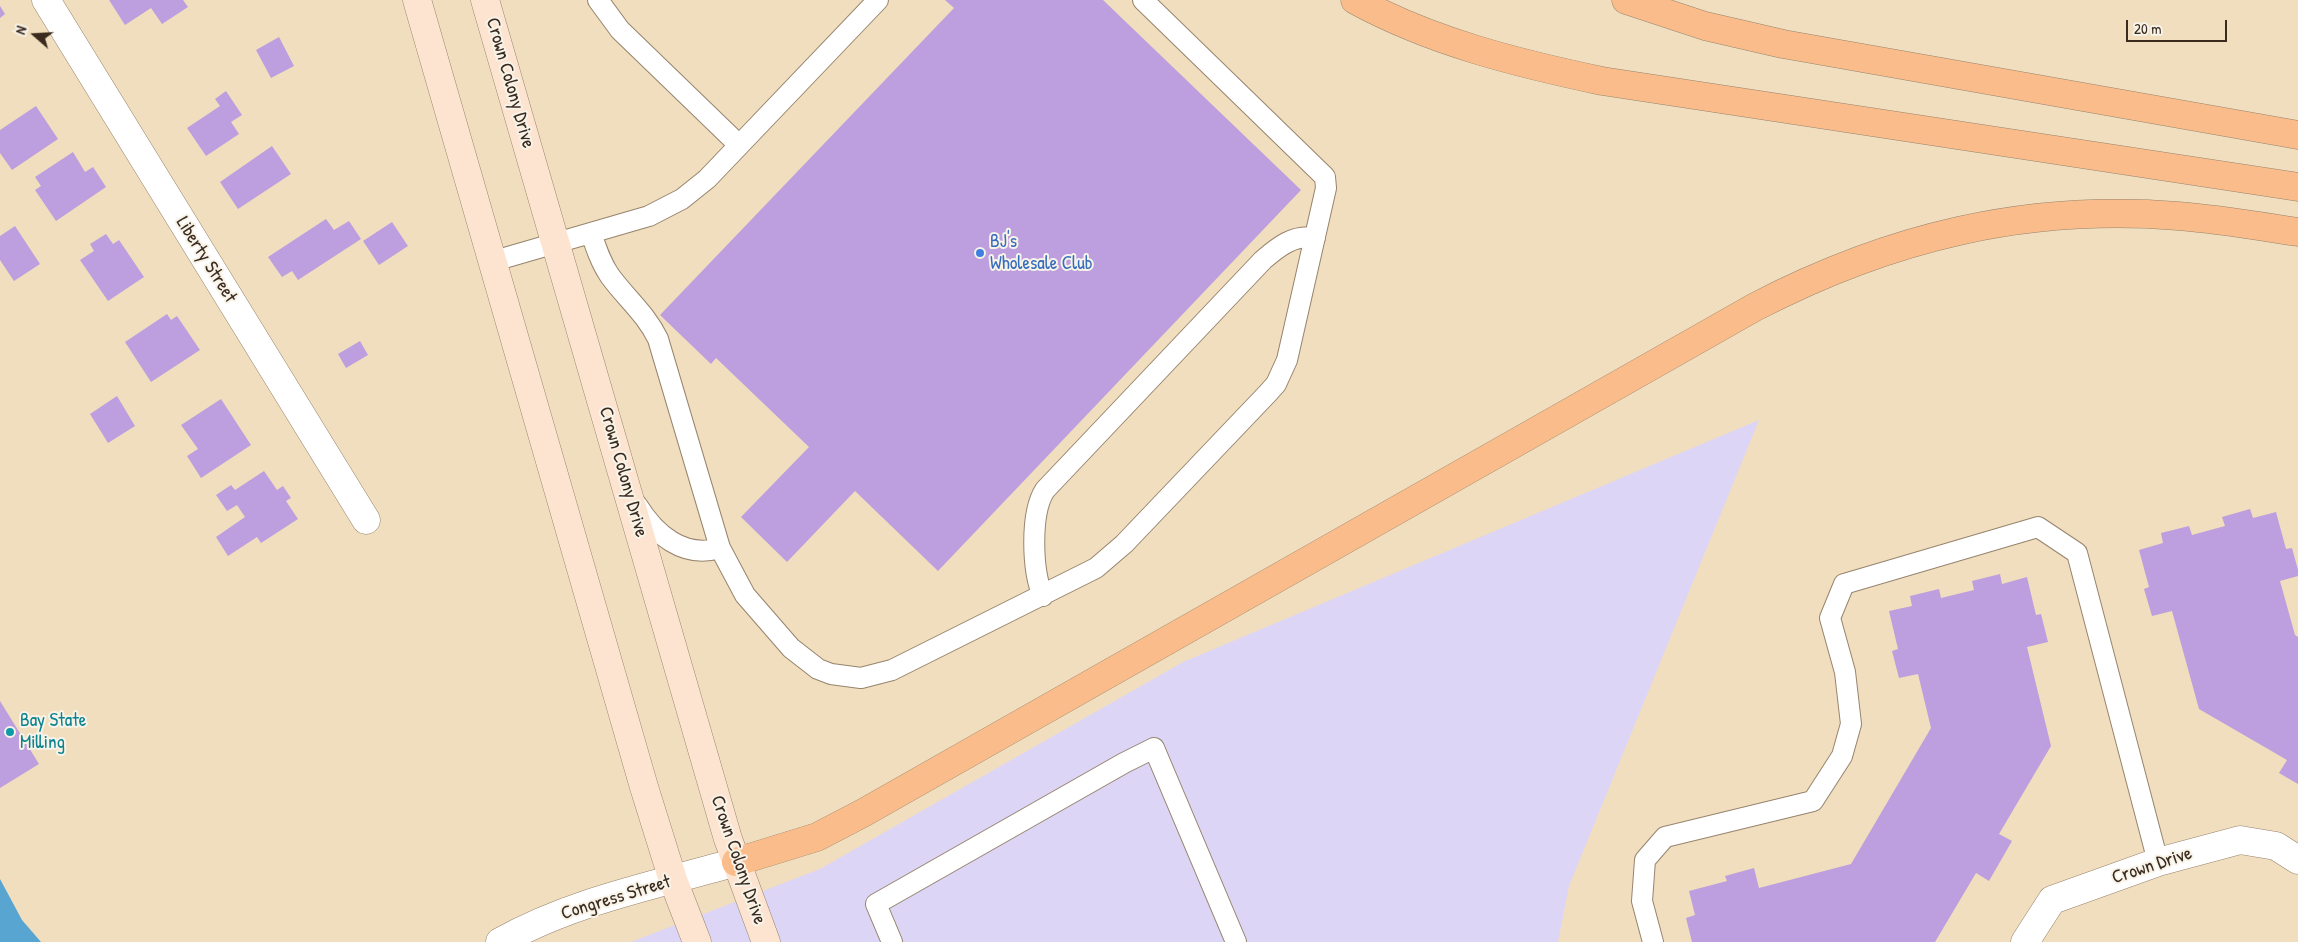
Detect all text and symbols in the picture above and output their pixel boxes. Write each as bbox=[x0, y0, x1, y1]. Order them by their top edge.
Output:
north arrow bbox=[10, 10, 60, 60]
scale bar bbox=[2128, 10, 2229, 42]
street label: Crown Colony Drive bbox=[480, 15, 540, 151]
text: 20 m bbox=[2134, 18, 2161, 39]
text: N bbox=[10, 23, 31, 37]
street label: Liberty Street bbox=[171, 213, 241, 307]
place label: BJ's Wholesale Club bbox=[990, 231, 1093, 275]
marker: BJ's Wholesale Club bbox=[974, 247, 986, 259]
street label: Crown Colony Drive bbox=[593, 404, 653, 540]
place label: Bay State Milling bbox=[20, 710, 86, 754]
marker: Bay State Milling bbox=[4, 726, 16, 738]
street label: Crown Colony Drive bbox=[705, 793, 771, 927]
street label: Crown Drive bbox=[2109, 842, 2195, 890]
street label: Congress Street bbox=[559, 871, 673, 925]

